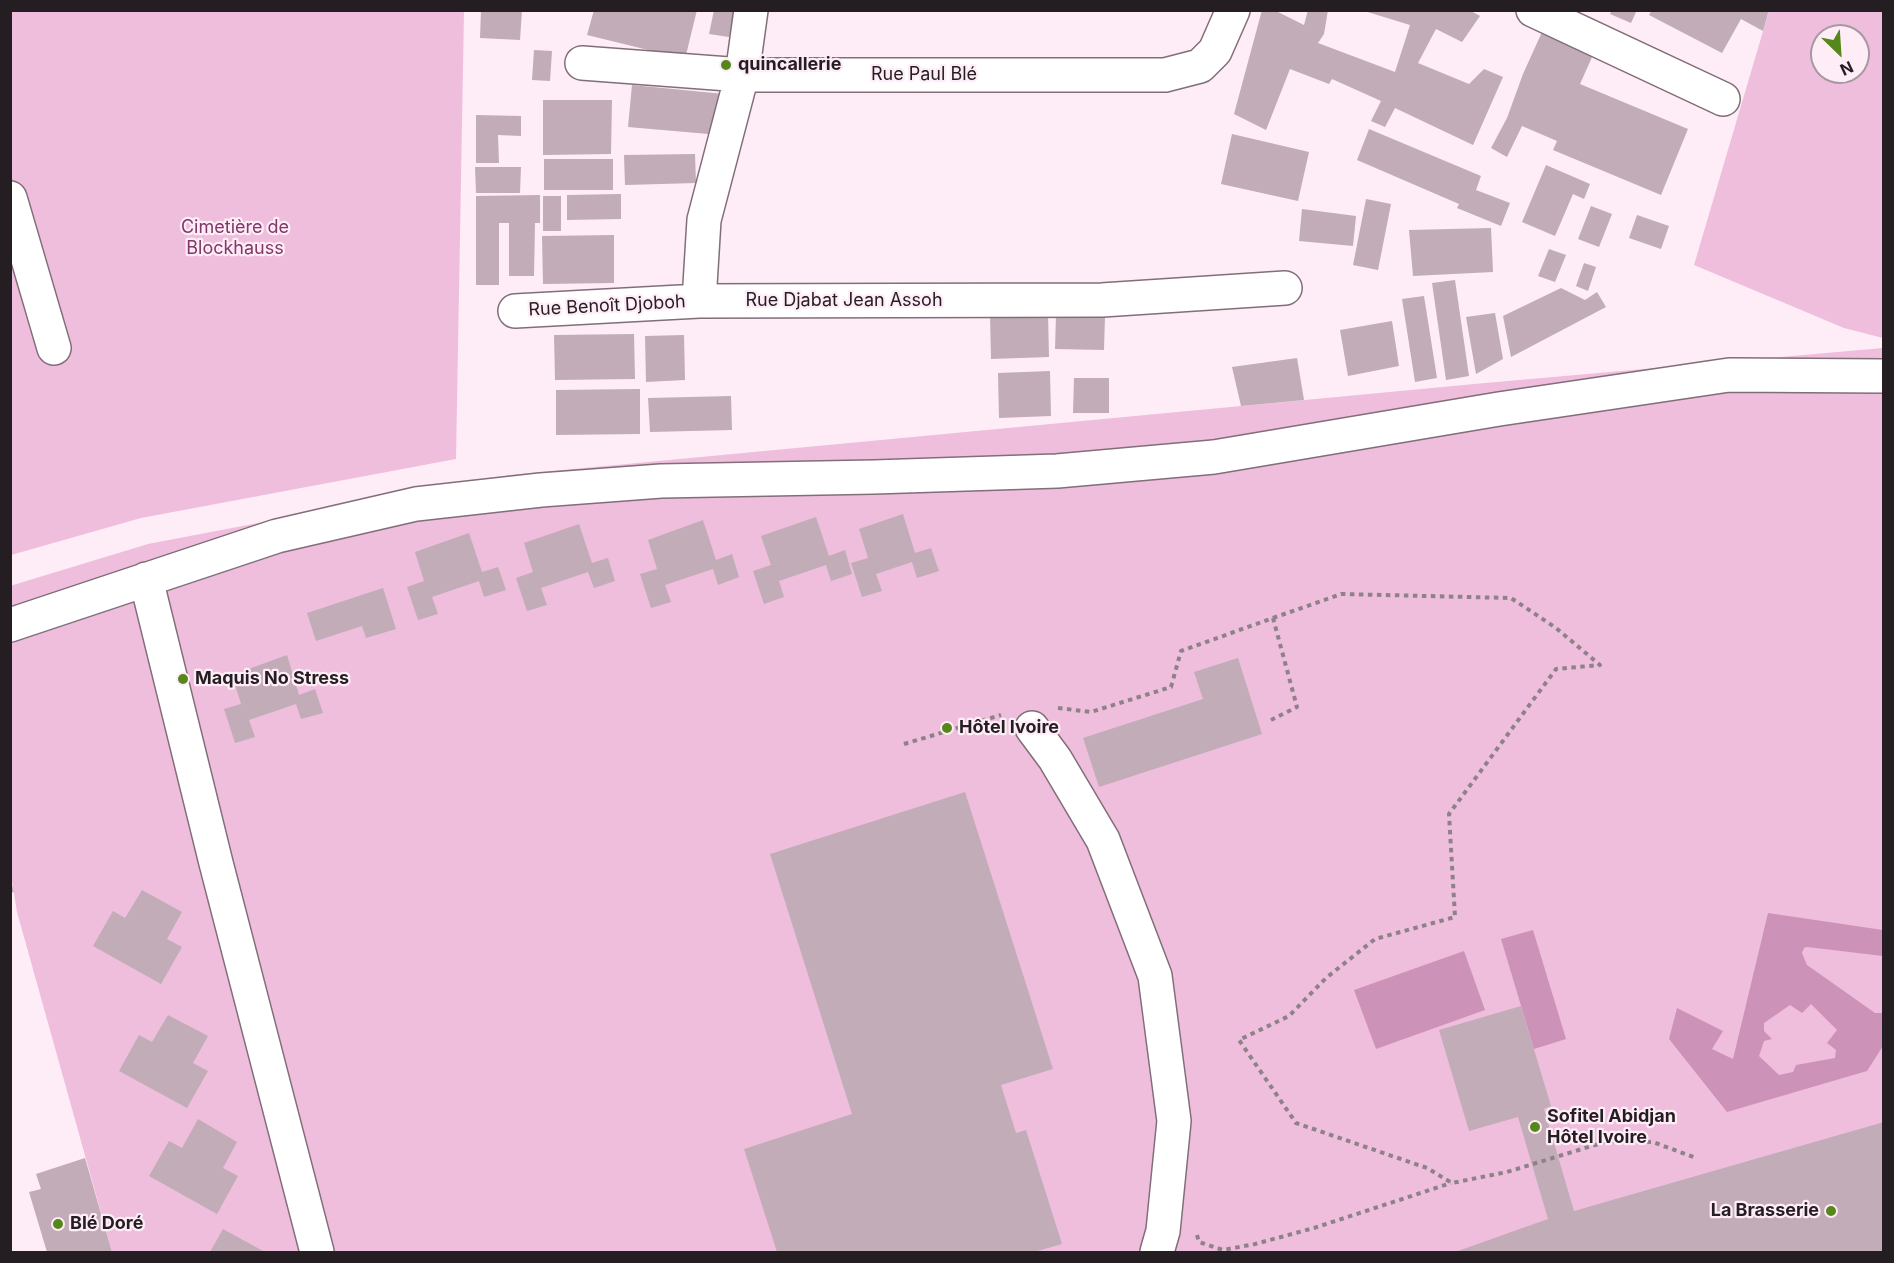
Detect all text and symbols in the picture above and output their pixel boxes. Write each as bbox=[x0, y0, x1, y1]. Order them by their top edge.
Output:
north arrow bbox=[1810, 24, 1870, 84]
place label: quincallerie bbox=[738, 54, 841, 76]
text: N bbox=[1837, 57, 1857, 80]
marker: quincallerie bbox=[719, 58, 733, 72]
street label: Rue Paul Blé bbox=[871, 64, 977, 86]
park label: Cimetière de Blockhauss bbox=[181, 217, 289, 260]
street label: Rue Djabat Jean Assoh bbox=[745, 290, 943, 312]
street label: Rue Benoît Djoboh bbox=[528, 291, 686, 321]
place label: Maquis No Stress bbox=[195, 668, 349, 690]
marker: Maquis No Stress bbox=[176, 672, 190, 686]
place label: Hôtel Ivoire bbox=[959, 717, 1059, 739]
marker: Hôtel Ivoire bbox=[940, 721, 954, 735]
place label: Sofitel Abidjan Hôtel Ivoire bbox=[1547, 1106, 1676, 1148]
marker: Sofitel Abidjan Hôtel Ivoire bbox=[1528, 1120, 1542, 1134]
place label: La Brasserie bbox=[1711, 1200, 1819, 1222]
marker: La Brasserie bbox=[1824, 1204, 1838, 1218]
place label: Blé Doré bbox=[70, 1213, 143, 1235]
marker: Blé Doré bbox=[51, 1217, 65, 1231]

